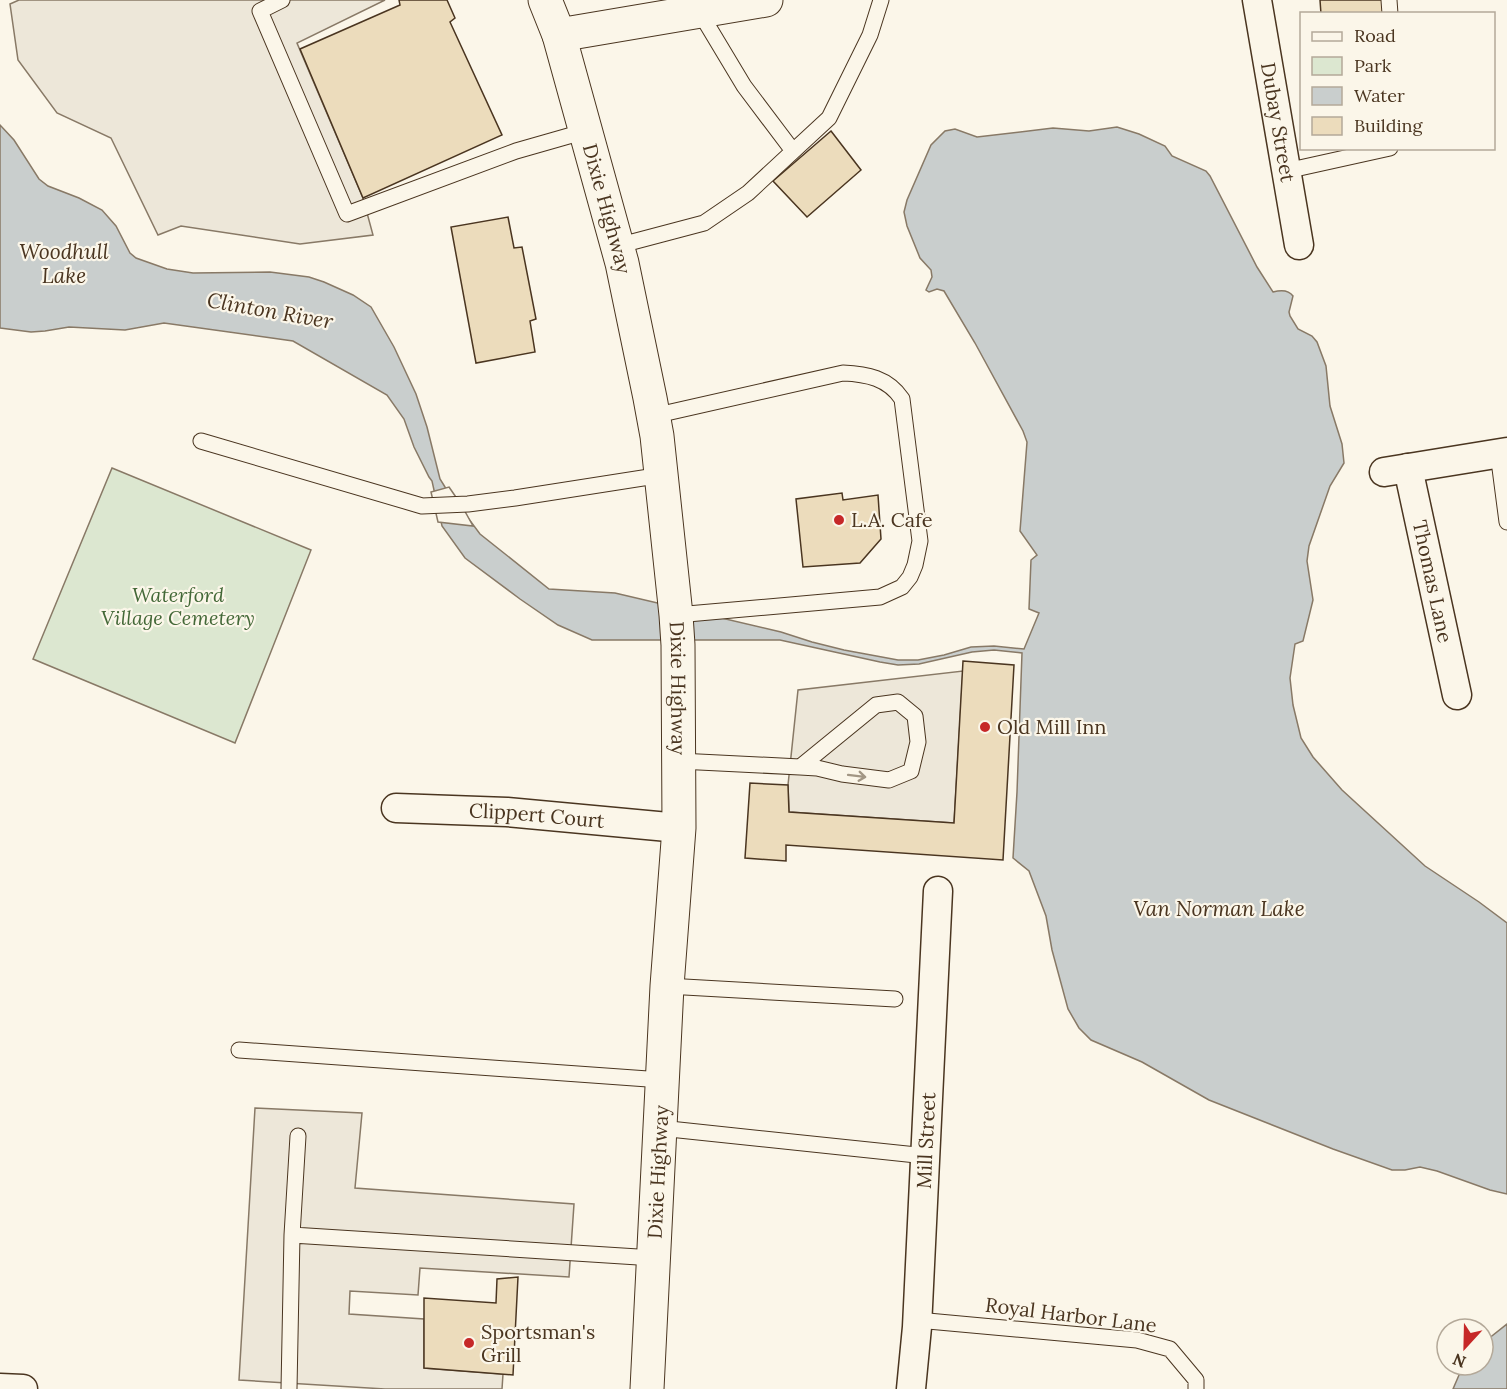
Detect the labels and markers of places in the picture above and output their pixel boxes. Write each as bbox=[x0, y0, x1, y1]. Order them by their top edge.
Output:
place label: L.A. Cafe bbox=[851, 507, 933, 532]
marker: L.A. Cafe bbox=[832, 513, 846, 527]
place label: Old Mill Inn bbox=[997, 714, 1106, 739]
marker: Old Mill Inn bbox=[978, 720, 992, 734]
place label: Sportsman's Grill bbox=[481, 1319, 595, 1367]
marker: Sportsman's Grill bbox=[462, 1336, 476, 1350]

